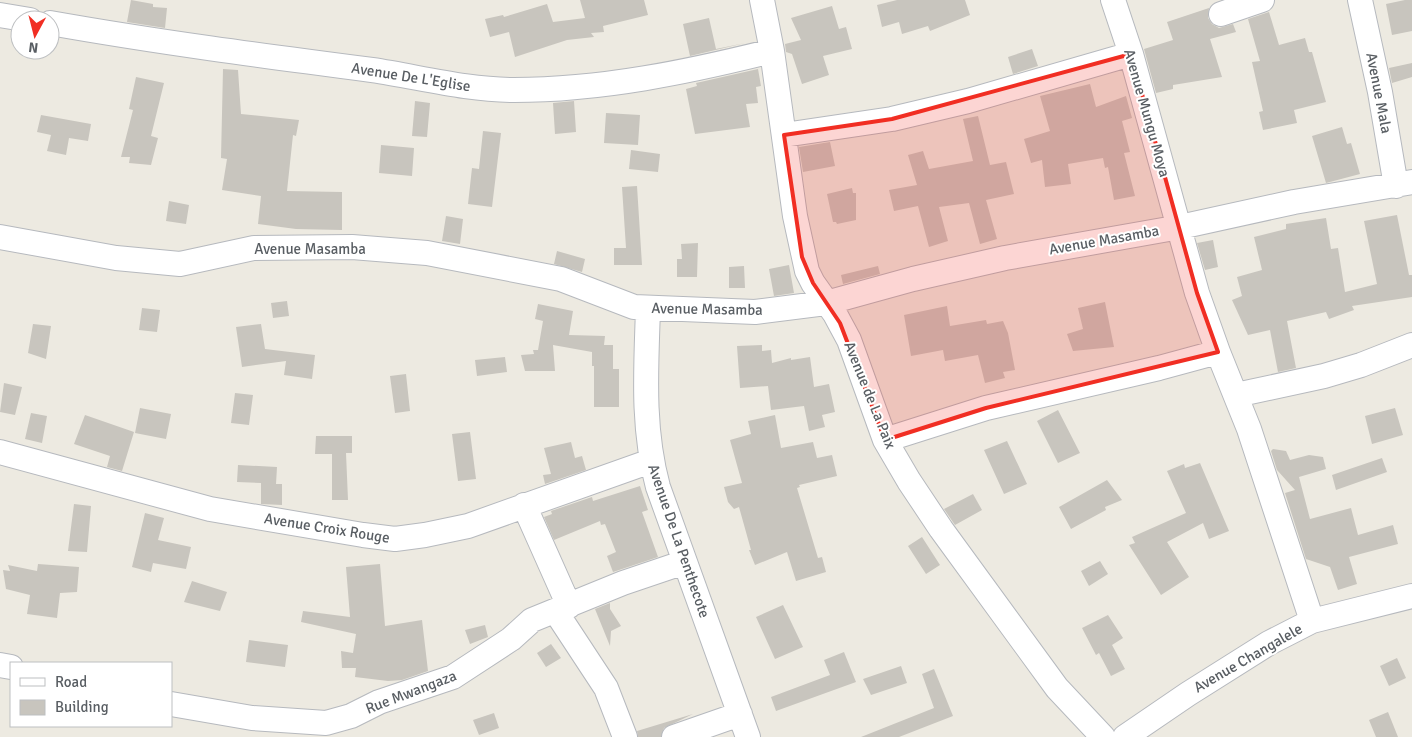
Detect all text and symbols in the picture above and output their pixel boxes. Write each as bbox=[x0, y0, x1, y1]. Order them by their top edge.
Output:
north arrow bbox=[10, 10, 60, 60]
text: N bbox=[28, 38, 39, 56]
street label: Avenue Mungu Moya bbox=[1120, 47, 1174, 179]
street label: Avenue Mala bbox=[1362, 51, 1396, 135]
street label: Avenue De L'Eglise bbox=[350, 59, 472, 95]
street label: Avenue Masamba bbox=[1047, 221, 1161, 259]
street label: Avenue Masamba bbox=[254, 240, 366, 258]
street label: Avenue Masamba bbox=[651, 299, 763, 319]
street label: Avenue de La Paix bbox=[840, 339, 900, 451]
street label: Avenue De La Penthecote bbox=[644, 462, 714, 620]
street label: Avenue Croix Rouge bbox=[263, 509, 391, 547]
street label: Avenue Changalele bbox=[1191, 620, 1305, 696]
legend bbox=[10, 662, 172, 727]
street label: Rue Mwangaza bbox=[363, 666, 459, 718]
text: Road bbox=[55, 673, 87, 691]
text: Building bbox=[55, 698, 109, 716]

